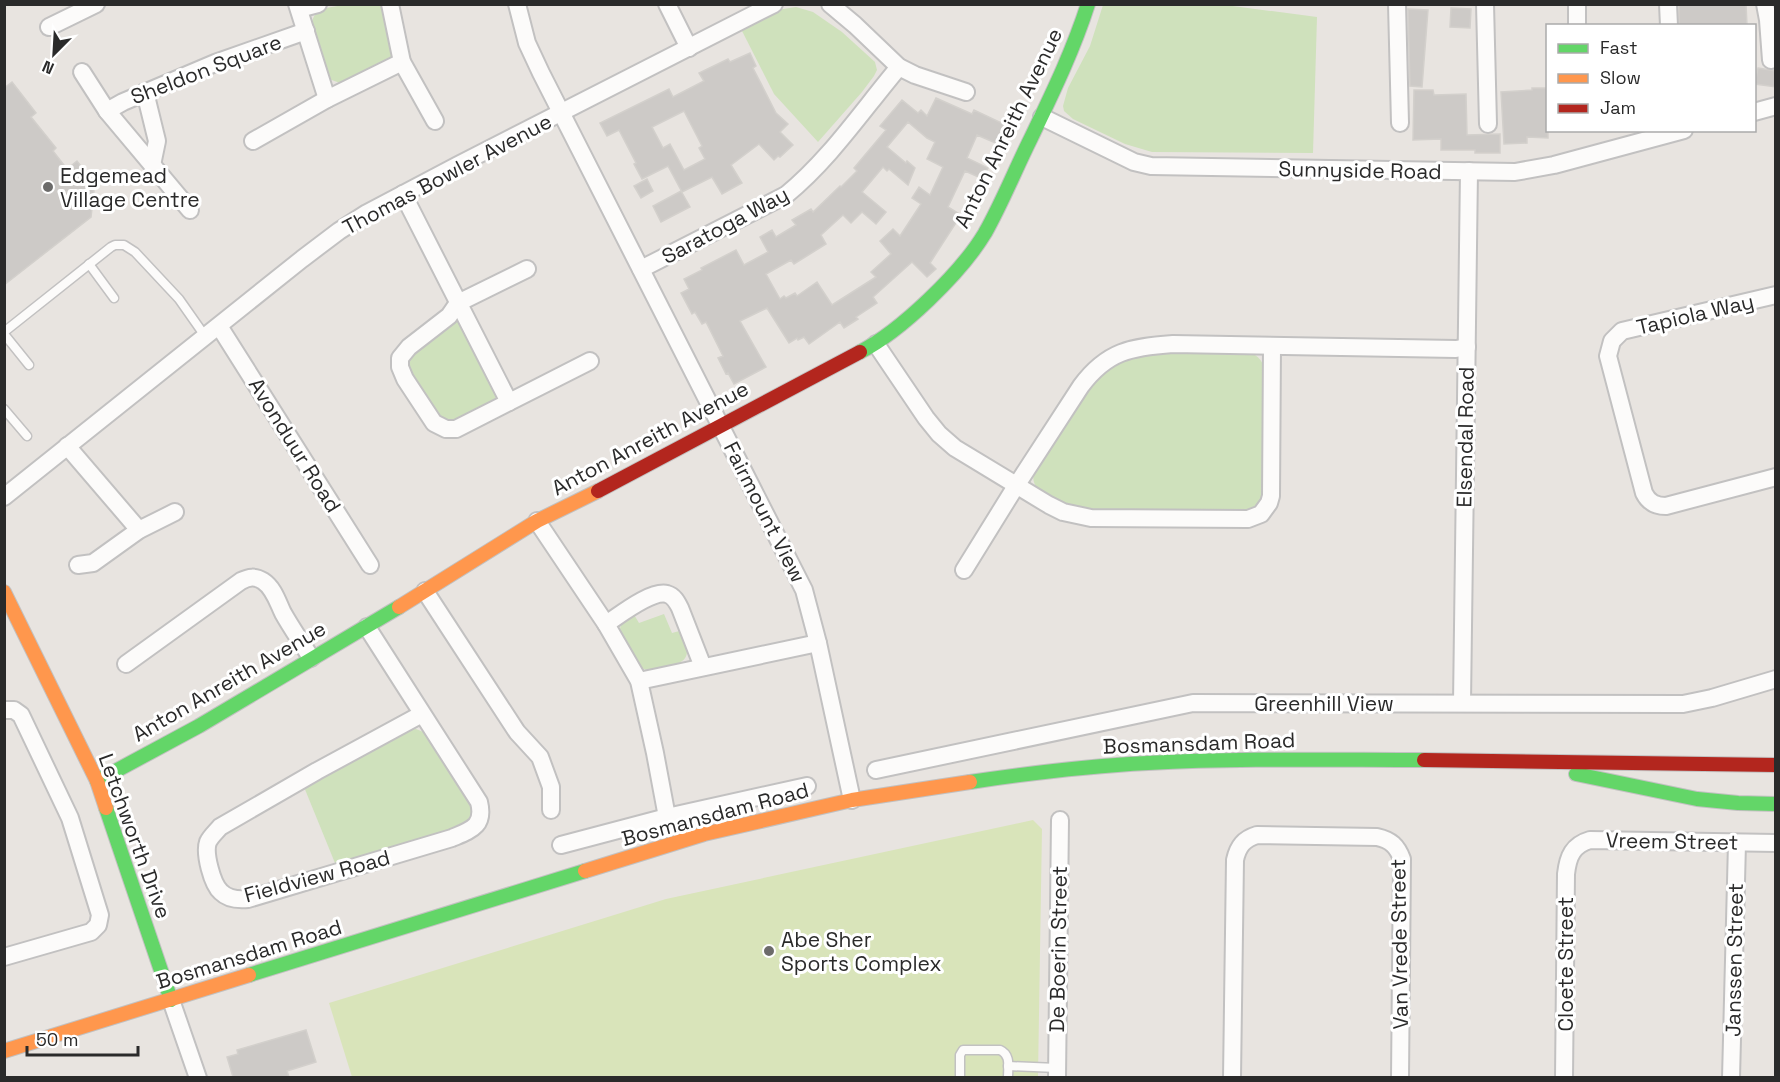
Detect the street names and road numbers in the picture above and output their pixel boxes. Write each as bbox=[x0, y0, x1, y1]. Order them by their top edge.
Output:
street label: Anton Anreith Avenue bbox=[948, 24, 1068, 232]
street label: Sheldon Square bbox=[127, 28, 285, 110]
street label: Thomas Bowler Avenue bbox=[338, 107, 556, 241]
street label: Sunnyside Road bbox=[1278, 155, 1442, 185]
street label: Saratoga Way bbox=[657, 180, 793, 270]
street label: Tapiola Way bbox=[1634, 287, 1756, 341]
street label: Elsendal Road bbox=[1450, 366, 1480, 508]
street label: Avonduur Road bbox=[243, 373, 347, 517]
street label: Anton Anreith Avenue bbox=[547, 375, 753, 501]
street label: Fairmount View bbox=[718, 437, 812, 587]
street label: Anton Anreith Avenue bbox=[127, 615, 331, 747]
street label: Greenhill View bbox=[1254, 690, 1394, 717]
street label: Bosmansdam Road bbox=[1102, 726, 1296, 760]
street label: Letchworth Drive bbox=[93, 750, 177, 922]
street label: Bosmansdam Road bbox=[618, 776, 812, 852]
street label: Vreem Street bbox=[1605, 826, 1739, 856]
street label: Fieldview Road bbox=[241, 844, 393, 908]
street label: Van Vrede Street bbox=[1384, 858, 1414, 1030]
street label: De Boerin Street bbox=[1043, 866, 1073, 1032]
street label: Janssen Street bbox=[1719, 883, 1749, 1037]
street label: Cloete Street bbox=[1552, 897, 1579, 1031]
street label: Bosmansdam Road bbox=[153, 913, 345, 995]

